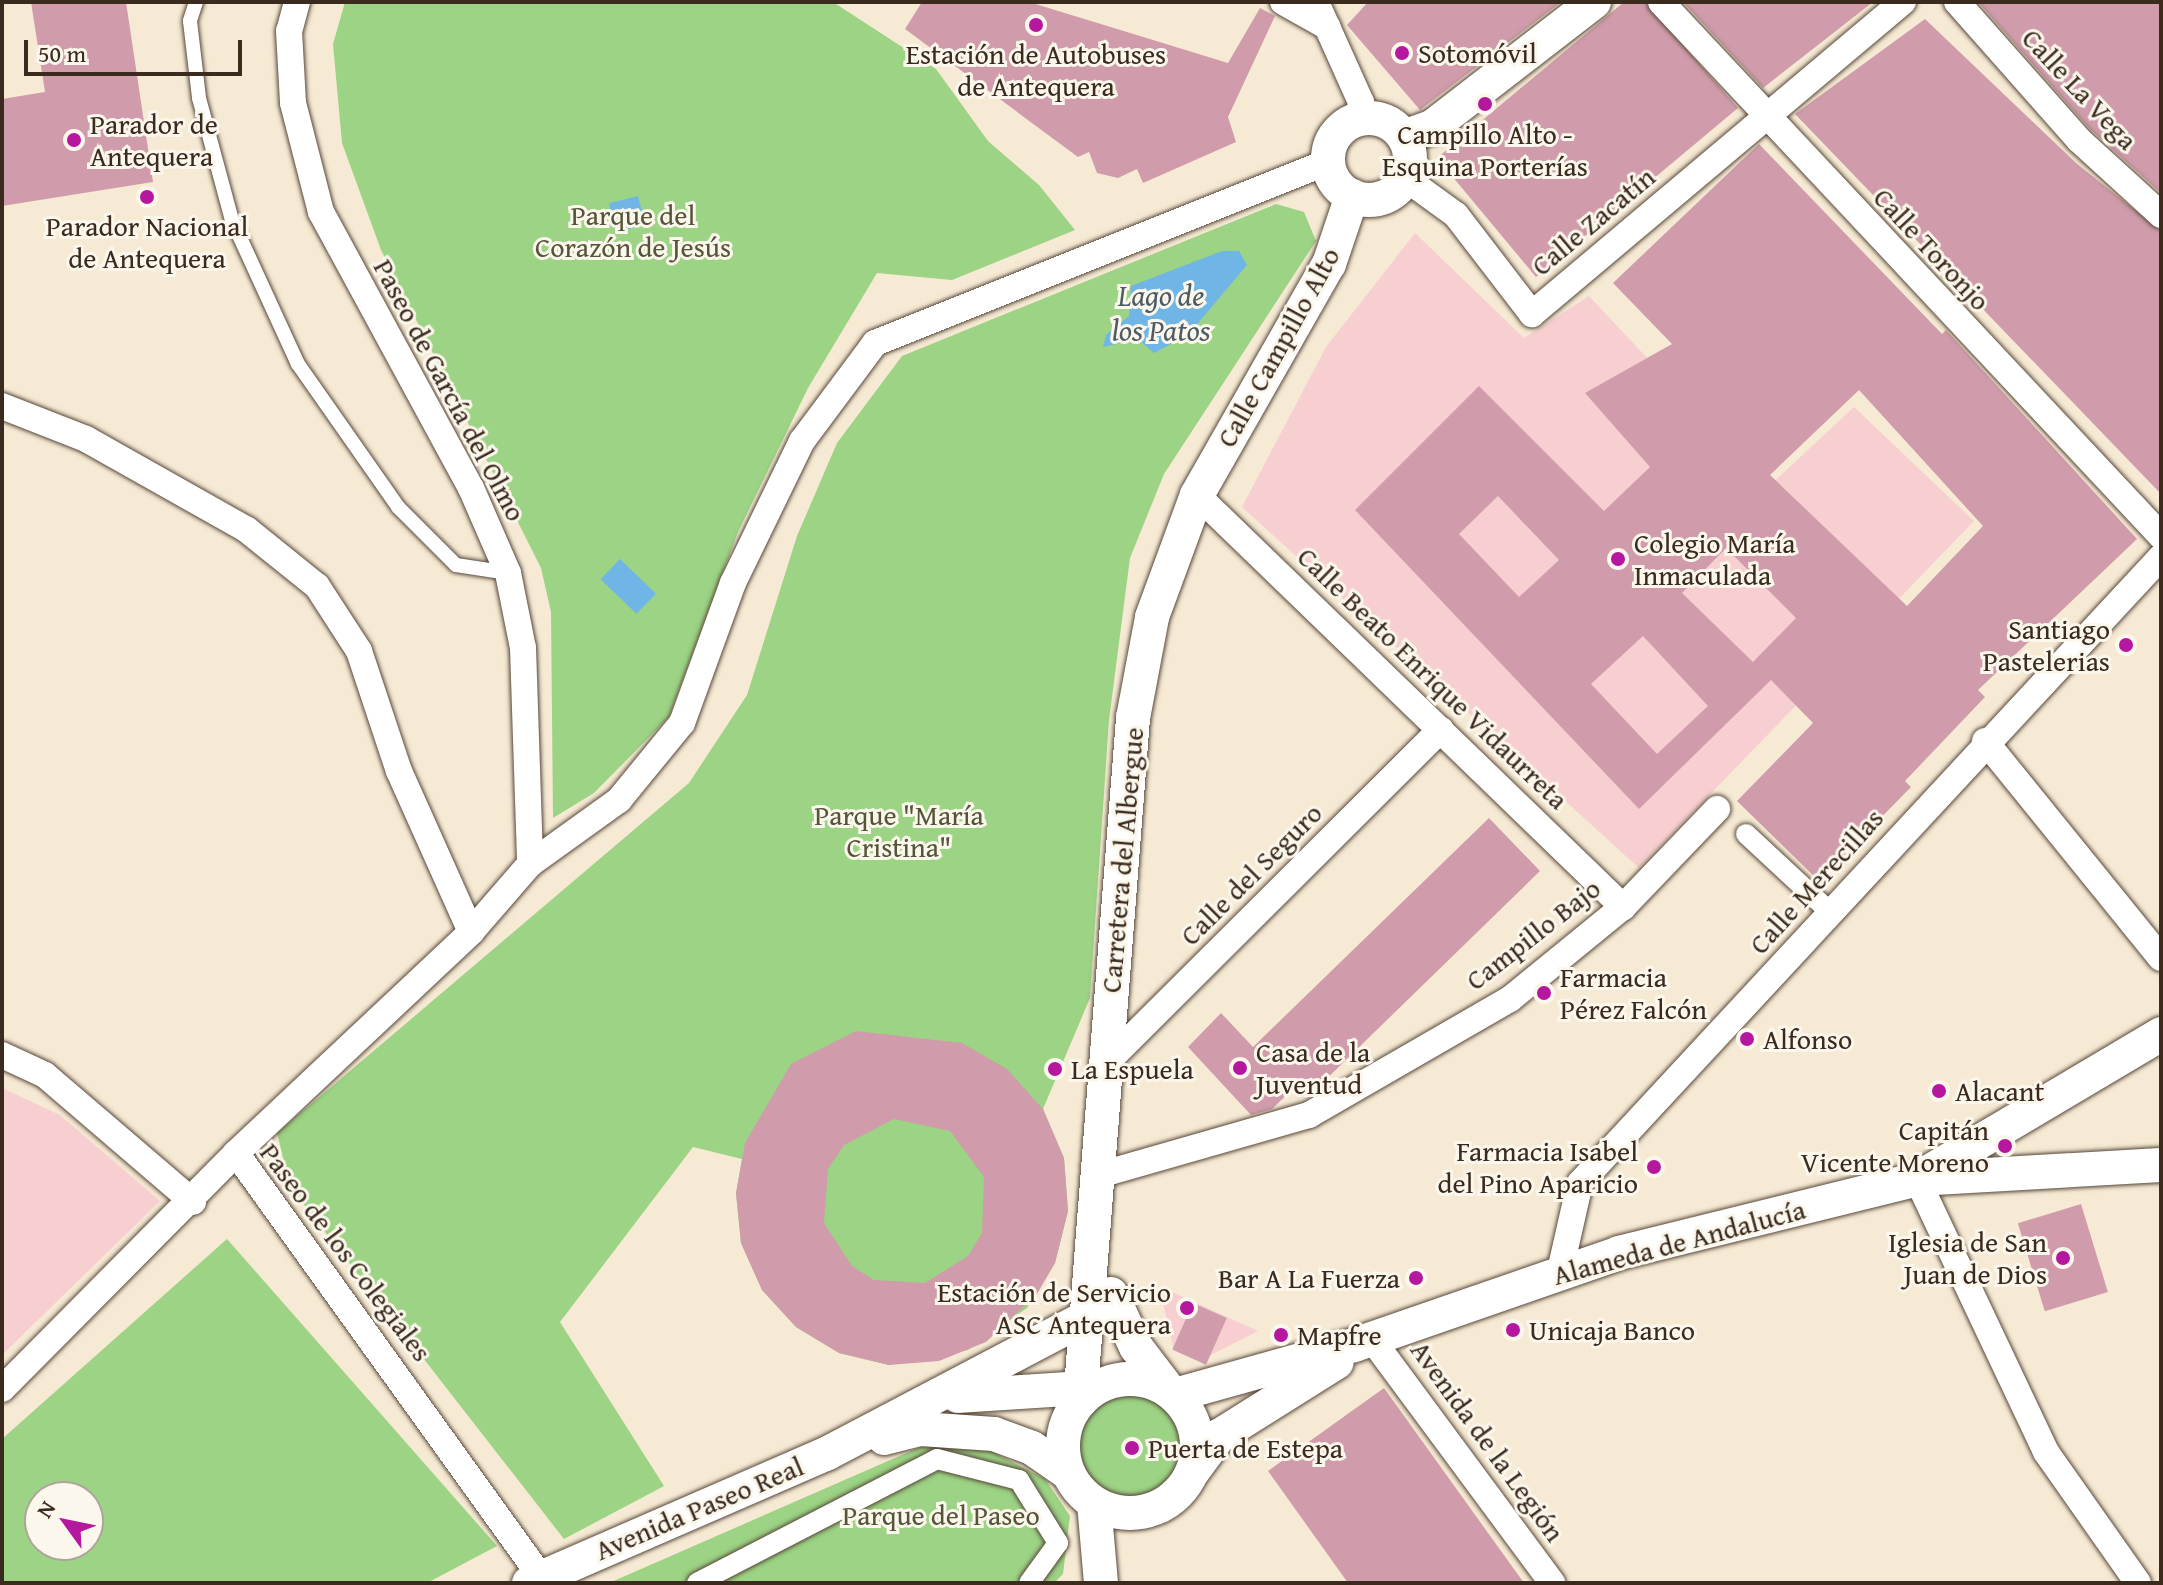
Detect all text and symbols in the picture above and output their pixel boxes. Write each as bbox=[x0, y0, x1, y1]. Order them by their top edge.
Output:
marker: Estación de Autobuses de Antequera bbox=[1027, 16, 1045, 34]
street label: Calle La Vega bbox=[2015, 21, 2145, 157]
scale bar bbox=[28, 24, 246, 74]
text: 50 m bbox=[38, 36, 86, 71]
place label: Sotomóvil bbox=[1418, 36, 1537, 70]
place label: Estación de Autobuses de Antequera bbox=[906, 37, 1166, 103]
marker: Sotomóvil bbox=[1393, 44, 1411, 62]
marker: Campillo Alto - Esquina Porterías bbox=[1476, 95, 1494, 113]
place label: Parador de Antequera bbox=[90, 107, 218, 173]
place label: Campillo Alto - Esquina Porterías bbox=[1382, 117, 1588, 183]
marker: Parador de Antequera bbox=[65, 131, 83, 149]
street label: Calle Zacatín bbox=[1524, 160, 1662, 282]
street label: Calle Toronjo bbox=[1867, 181, 1997, 317]
marker: Parador Nacional de Antequera bbox=[138, 188, 156, 206]
park label: Parque del Corazón de Jesús bbox=[535, 198, 731, 264]
place label: Parador Nacional de Antequera bbox=[46, 209, 248, 275]
street label: Calle Campillo Alto bbox=[1209, 241, 1347, 453]
street label: Paseo de García del Olmo bbox=[367, 253, 533, 527]
water label: Lago de los Patos bbox=[1112, 277, 1210, 348]
place label: Colegio María Inmaculada bbox=[1634, 526, 1796, 592]
street label: Calle Beato Enrique Vidaurreta bbox=[1291, 540, 1575, 816]
marker: Colegio María Inmaculada bbox=[1609, 550, 1627, 568]
place label: Santiago Pastelerias bbox=[1983, 612, 2110, 678]
marker: Santiago Pastelerias bbox=[2117, 636, 2135, 654]
street label: Carretera del Albergue bbox=[1094, 726, 1150, 994]
street label: Calle del Seguro bbox=[1173, 796, 1329, 952]
park label: Parque "María Cristina" bbox=[814, 798, 984, 864]
street label: Calle Merecillas bbox=[1742, 801, 1890, 961]
street label: Campillo Bajo bbox=[1459, 871, 1607, 997]
place label: Farmacia Pérez Falcón bbox=[1560, 960, 1707, 1026]
marker: Farmacia Pérez Falcón bbox=[1535, 984, 1553, 1002]
place label: Alfonso bbox=[1763, 1022, 1852, 1056]
marker: Alfonso bbox=[1738, 1030, 1756, 1048]
place label: Casa de la Juventud bbox=[1256, 1035, 1370, 1101]
place label: La Espuela bbox=[1071, 1052, 1194, 1086]
marker: Casa de la Juventud bbox=[1231, 1059, 1249, 1077]
marker: La Espuela bbox=[1046, 1060, 1064, 1078]
place label: Alacant bbox=[1955, 1074, 2044, 1108]
marker: Alacant bbox=[1930, 1082, 1948, 1100]
place label: Capitán Vicente Moreno bbox=[1801, 1113, 1989, 1179]
place label: Farmacia Isabel del Pino Aparicio bbox=[1438, 1134, 1638, 1200]
street label: Paseo de los Colegiales bbox=[253, 1136, 439, 1368]
marker: Capitán Vicente Moreno bbox=[1996, 1137, 2014, 1155]
marker: Farmacia Isabel del Pino Aparicio bbox=[1645, 1158, 1663, 1176]
street label: Alameda de Andalucía bbox=[1549, 1192, 1809, 1292]
place label: Iglesia de San Juan de Dios bbox=[1888, 1225, 2047, 1291]
marker: Iglesia de San Juan de Dios bbox=[2054, 1249, 2072, 1267]
place label: Bar A La Fuerza bbox=[1218, 1261, 1400, 1295]
marker: Bar A La Fuerza bbox=[1407, 1269, 1425, 1287]
place label: Estación de Servicio ASC Antequera bbox=[937, 1275, 1171, 1341]
marker: Estación de Servicio ASC Antequera bbox=[1178, 1299, 1196, 1317]
place label: Unicaja Banco bbox=[1529, 1313, 1695, 1347]
place label: Mapfre bbox=[1297, 1318, 1382, 1352]
marker: Unicaja Banco bbox=[1504, 1321, 1522, 1339]
marker: Mapfre bbox=[1272, 1326, 1290, 1344]
street label: Avenida de la Legión bbox=[1404, 1334, 1572, 1548]
place label: Puerta de Estepa bbox=[1148, 1431, 1343, 1465]
marker: Puerta de Estepa bbox=[1123, 1439, 1141, 1457]
street label: Avenida Paseo Real bbox=[590, 1449, 808, 1567]
north arrow bbox=[24, 1481, 104, 1561]
text: N bbox=[28, 1494, 63, 1524]
park label: Parque del Paseo bbox=[842, 1498, 1040, 1532]

